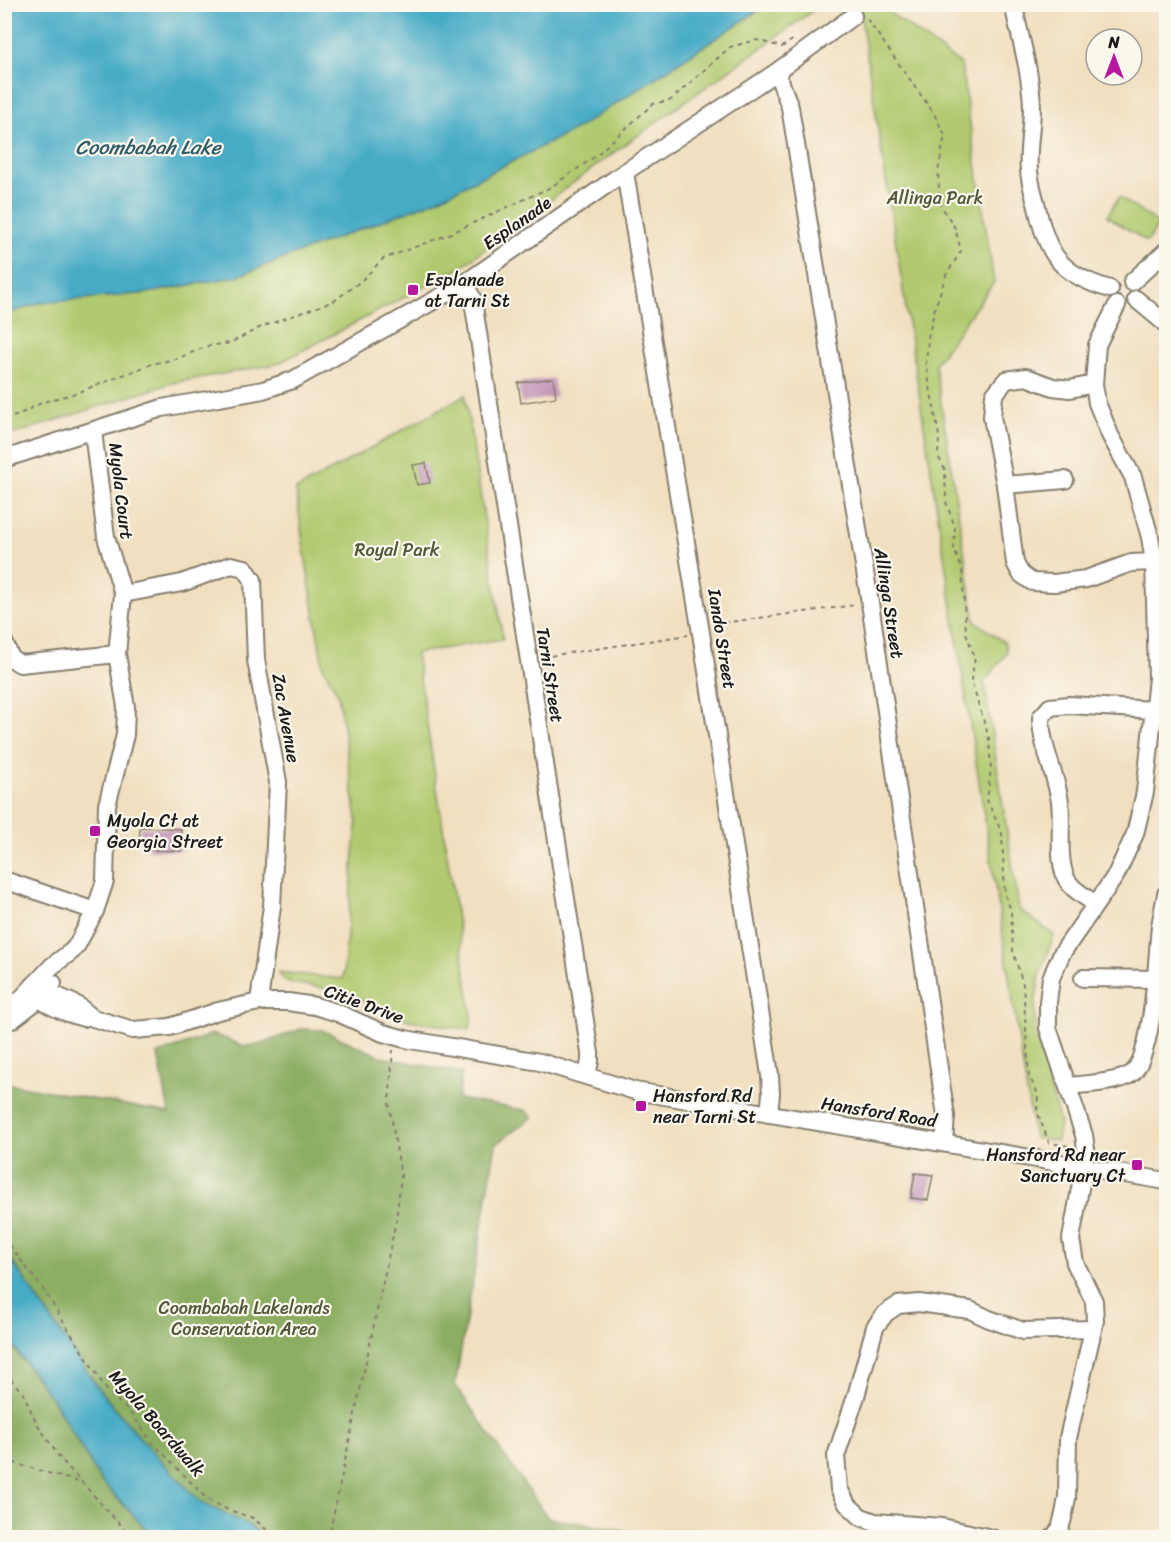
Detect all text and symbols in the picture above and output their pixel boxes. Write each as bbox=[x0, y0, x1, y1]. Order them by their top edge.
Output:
north arrow bbox=[1084, 27, 1144, 87]
text: N bbox=[1107, 28, 1120, 57]
water label: Coombabah Lake bbox=[76, 130, 223, 165]
park label: Allinga Park bbox=[886, 182, 983, 214]
street label: Esplanade bbox=[476, 187, 559, 259]
place label: Esplanade at Tarni St bbox=[425, 264, 510, 317]
marker: Esplanade at Tarni St bbox=[406, 283, 420, 297]
street label: Myola Court bbox=[99, 441, 143, 541]
park label: Royal Park bbox=[355, 534, 440, 566]
street label: Allinga Street bbox=[864, 544, 914, 661]
street label: Iando Street bbox=[698, 586, 746, 691]
street label: Tarni Street bbox=[527, 625, 573, 725]
street label: Zac Avenue bbox=[262, 671, 310, 765]
place label: Myola Ct at Georgia Street bbox=[107, 805, 224, 858]
marker: Myola Ct at Georgia Street bbox=[88, 824, 102, 838]
street label: Citie Drive bbox=[319, 975, 409, 1033]
place label: Hansford Rd near Tarni St bbox=[653, 1080, 757, 1133]
street label: Hansford Road bbox=[819, 1087, 941, 1137]
marker: Hansford Rd near Tarni St bbox=[634, 1099, 648, 1113]
place label: Hansford Rd near Sanctuary Ct bbox=[986, 1139, 1127, 1192]
marker: Hansford Rd near Sanctuary Ct bbox=[1130, 1158, 1144, 1172]
park label: Coombabah Lakelands Conservation Area bbox=[158, 1292, 330, 1345]
street label: Myola Boardwalk bbox=[101, 1362, 213, 1485]

